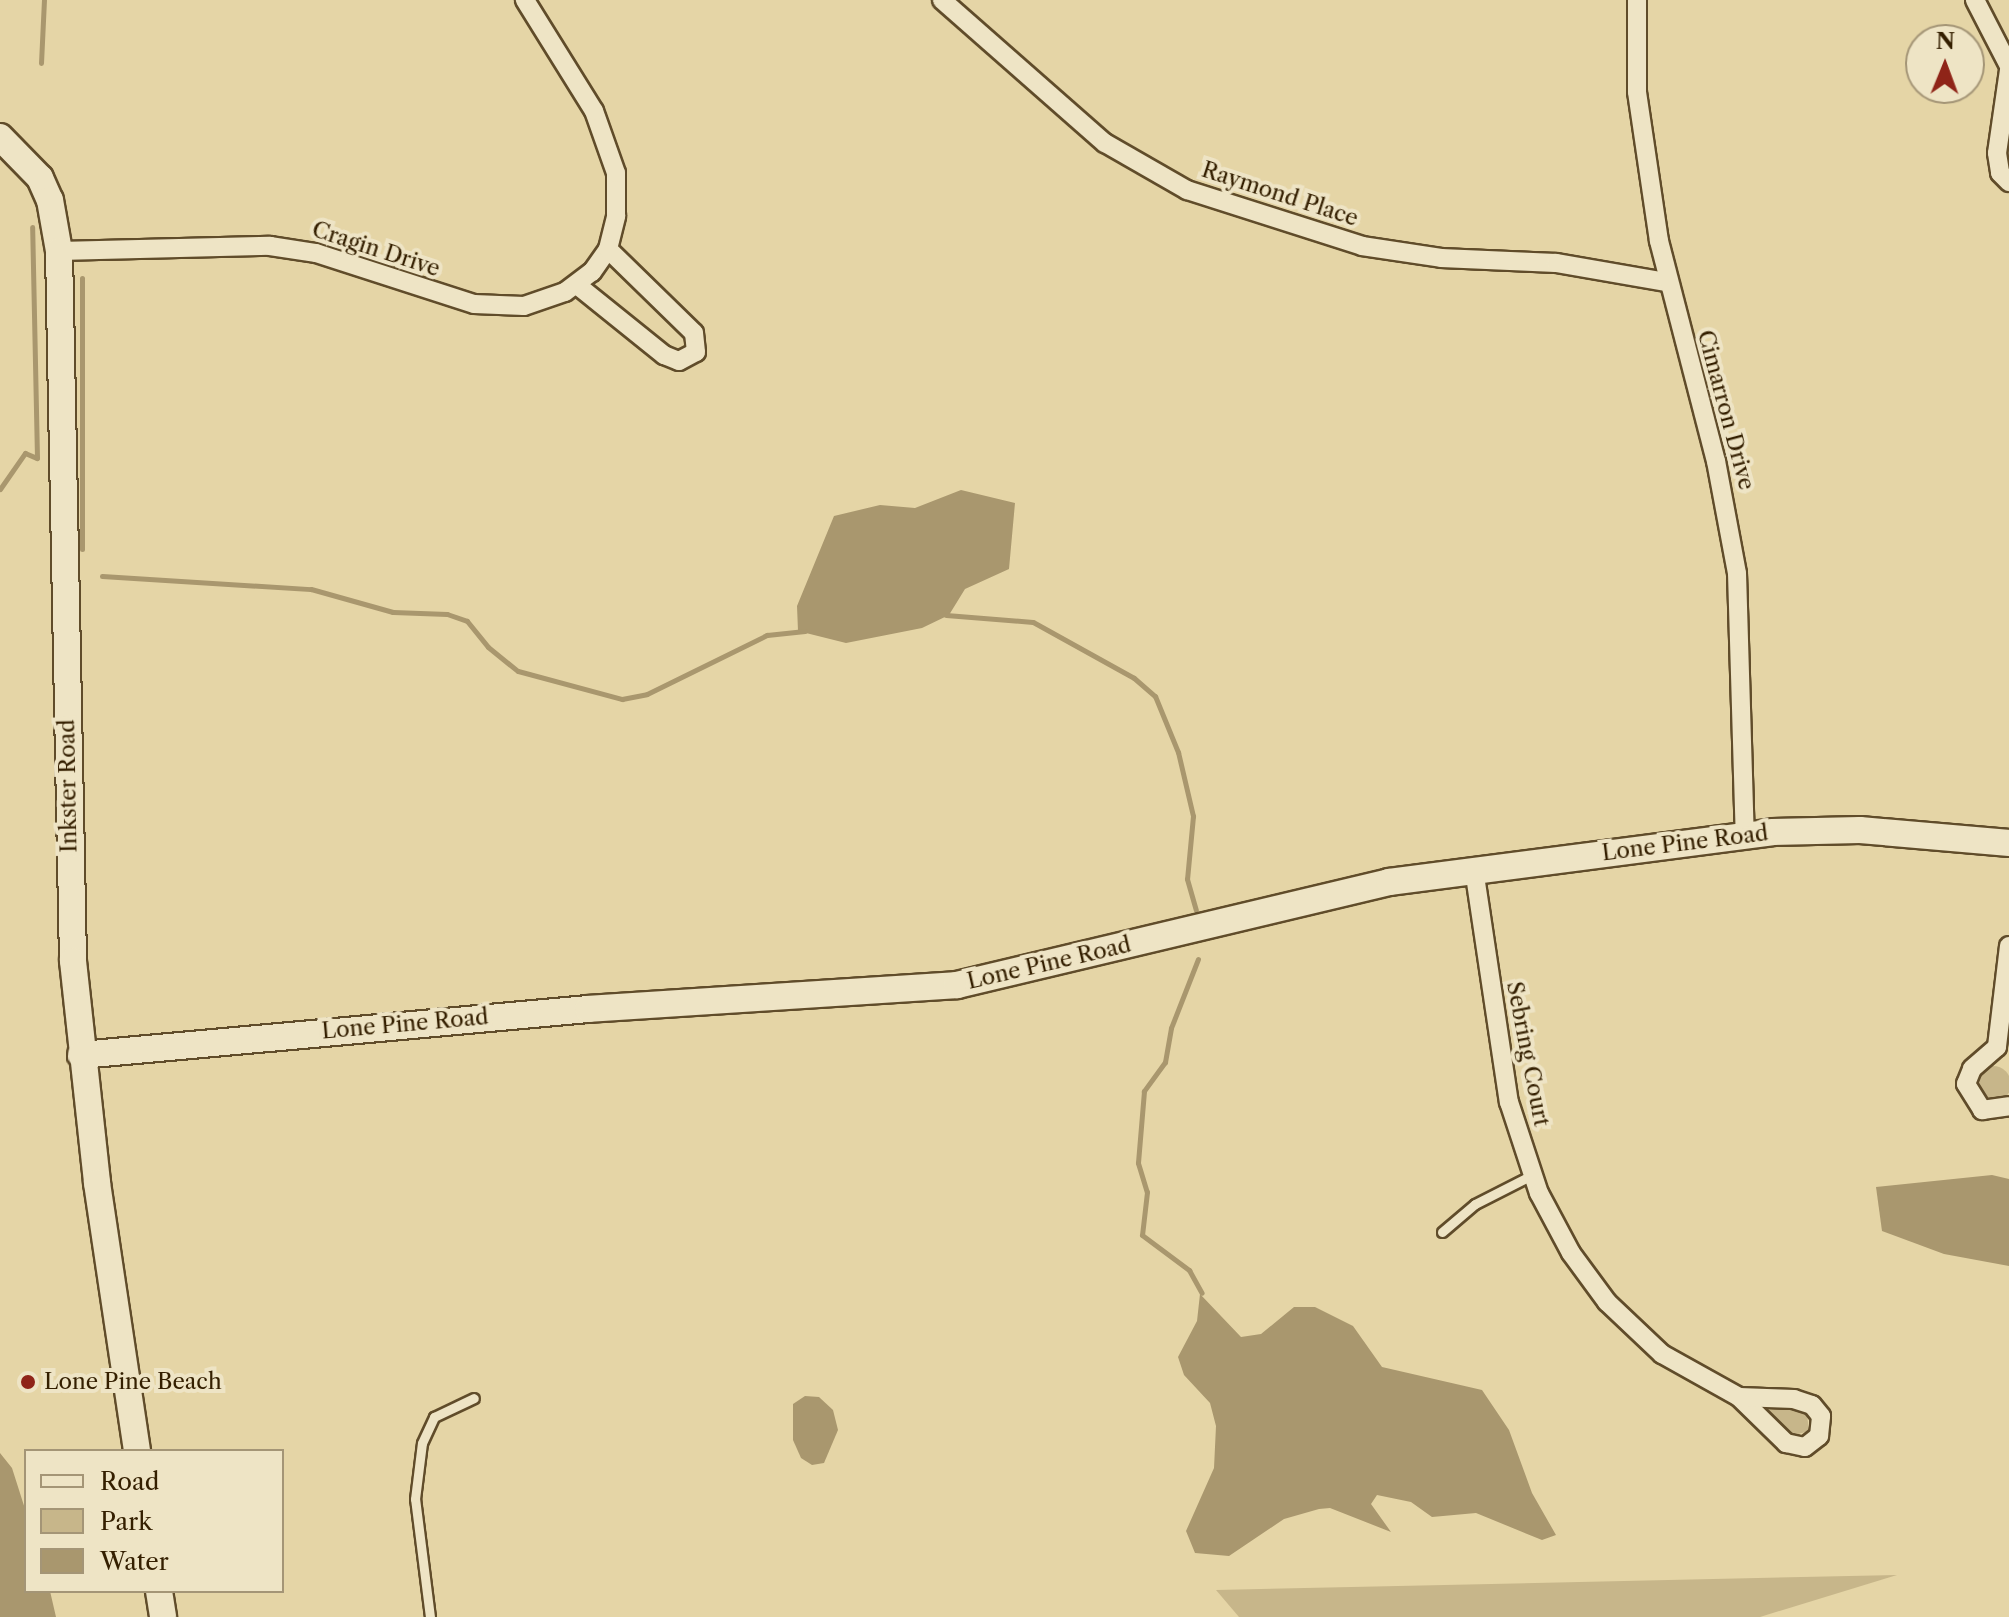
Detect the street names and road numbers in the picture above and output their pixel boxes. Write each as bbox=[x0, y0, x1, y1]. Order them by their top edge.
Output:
street label: Raymond Place bbox=[1198, 156, 1362, 232]
street label: Cragin Drive bbox=[309, 216, 443, 282]
street label: Cimarron Drive bbox=[1692, 327, 1760, 493]
street label: Inkster Road bbox=[54, 719, 82, 853]
street label: Lone Pine Road bbox=[1600, 820, 1770, 866]
street label: Lone Pine Road bbox=[964, 931, 1134, 995]
street label: Sebring Court bbox=[1501, 979, 1555, 1129]
street label: Lone Pine Road bbox=[320, 1004, 490, 1044]

